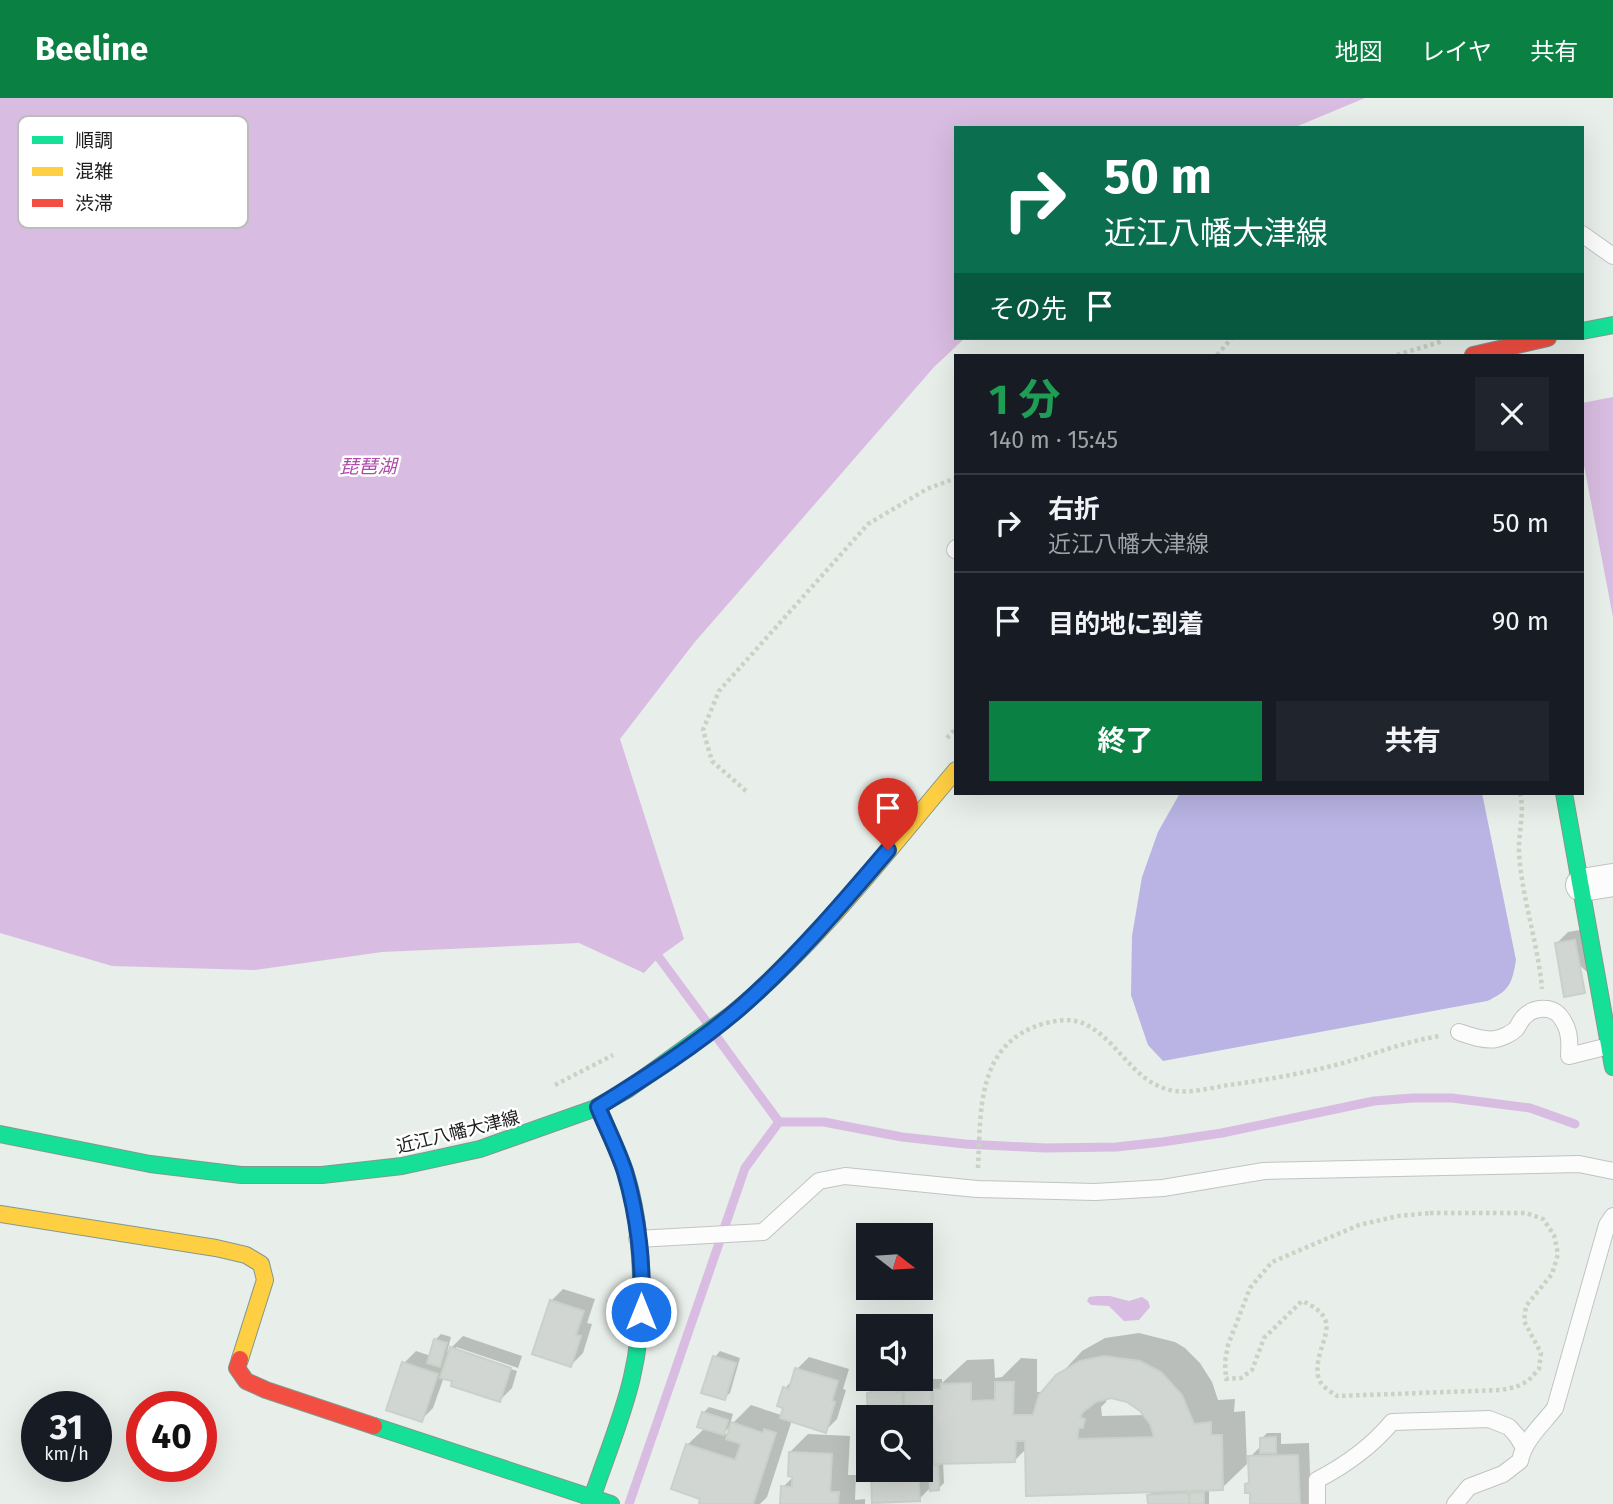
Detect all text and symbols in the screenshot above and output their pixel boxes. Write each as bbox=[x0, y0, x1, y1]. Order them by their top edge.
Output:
text: Beeline bbox=[35, 29, 148, 69]
text: 地図 bbox=[1335, 38, 1383, 66]
text: レイヤ bbox=[1421, 38, 1492, 66]
text: 共有 bbox=[1530, 38, 1578, 66]
legend bbox=[18, 116, 248, 228]
text: 順調 bbox=[75, 129, 113, 152]
text: 50 m bbox=[1104, 147, 1212, 206]
icon: right bbox=[989, 154, 1080, 245]
text: 混雑 bbox=[75, 160, 113, 183]
text: 渋滞 bbox=[75, 192, 113, 215]
text: 近江八幡大津線 bbox=[1104, 214, 1328, 252]
icon: arrive bbox=[1081, 287, 1119, 325]
text: その先 bbox=[989, 294, 1067, 325]
text: 1 分 bbox=[989, 375, 1060, 425]
button: close bbox=[1475, 377, 1549, 451]
text: 140 m · 15:45 bbox=[989, 426, 1118, 454]
water label: 琵琶湖 bbox=[339, 455, 399, 478]
text: 右折 bbox=[1048, 494, 1100, 525]
icon: right bbox=[989, 504, 1027, 542]
text: 50 m bbox=[1492, 508, 1549, 539]
text: 近江八幡大津線 bbox=[1048, 530, 1209, 558]
icon: arrive bbox=[989, 602, 1027, 640]
text: 90 m bbox=[1492, 606, 1549, 637]
text: 目的地に到着 bbox=[1048, 609, 1204, 640]
button: 終了 bbox=[989, 701, 1262, 781]
button: 共有 bbox=[1276, 701, 1549, 781]
pin bbox=[858, 778, 918, 850]
icon: arrive bbox=[869, 789, 907, 827]
street label: 近江八幡大津線 bbox=[394, 1106, 522, 1158]
north arrow bbox=[856, 1223, 933, 1300]
map controls bbox=[856, 1223, 933, 1482]
position arrow bbox=[604, 1275, 678, 1349]
button: sound bbox=[856, 1314, 933, 1391]
speed limit sign: 40 bbox=[126, 1391, 217, 1482]
button: search bbox=[856, 1405, 933, 1482]
text: 31 bbox=[50, 1406, 83, 1448]
text: km/h bbox=[44, 1443, 89, 1465]

